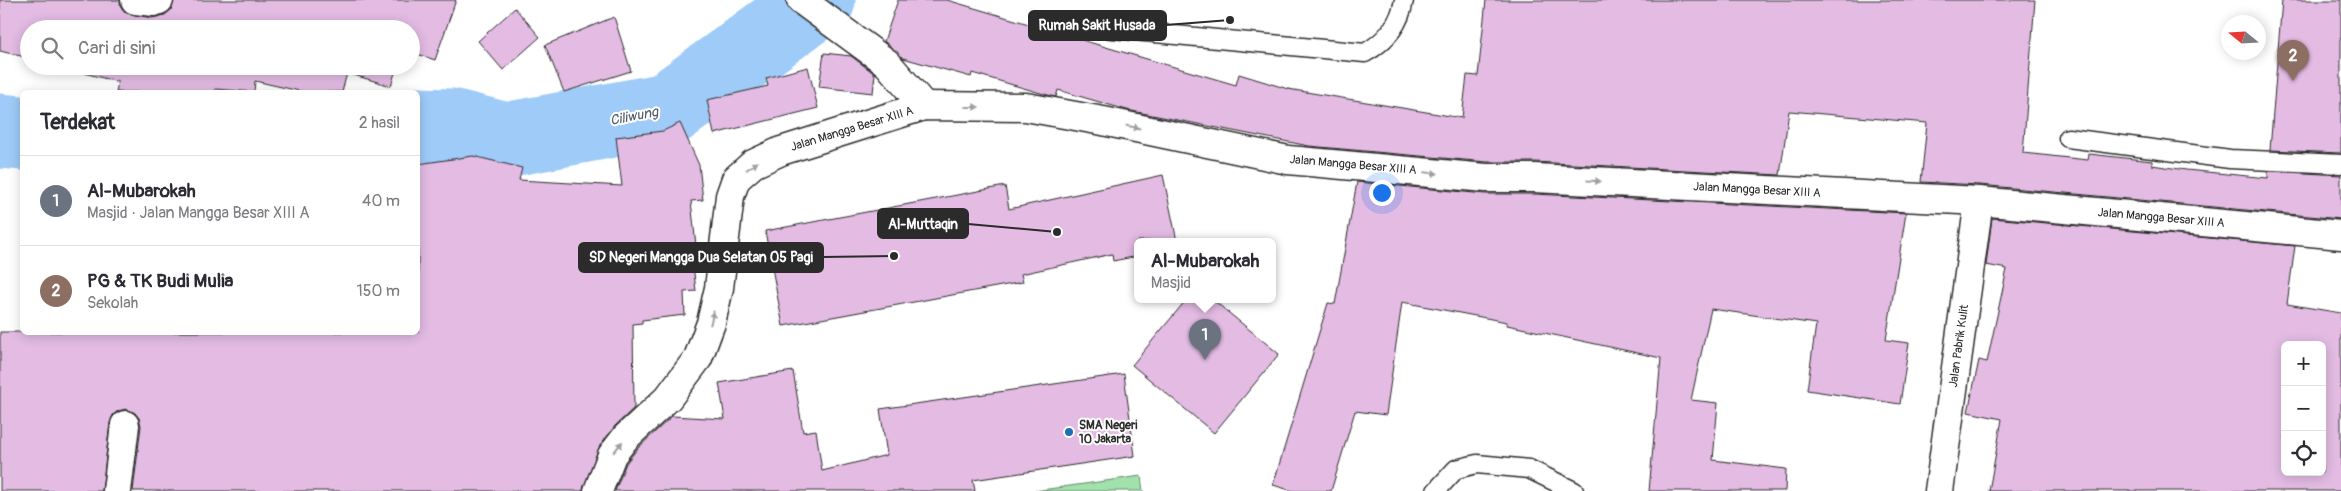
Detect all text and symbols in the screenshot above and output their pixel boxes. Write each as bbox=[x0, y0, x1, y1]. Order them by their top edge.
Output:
callout: Rumah Sakit Husada bbox=[1029, 11, 1166, 40]
north arrow bbox=[2221, 15, 2266, 60]
text: Rumah Sakit Husada bbox=[1039, 17, 1156, 34]
search box bbox=[20, 20, 420, 75]
icon: search bbox=[38, 34, 66, 62]
text: Cari di sini bbox=[78, 36, 155, 60]
pin: 2 bbox=[2277, 40, 2309, 81]
water label: Ciliwung bbox=[609, 103, 660, 129]
street label: Jalan Mangga Besar XIII A bbox=[789, 103, 915, 155]
one-way arrow bbox=[965, 103, 981, 111]
text: Terdekat bbox=[40, 109, 115, 136]
text: 2 hasil bbox=[359, 113, 400, 133]
one-way arrow bbox=[1125, 123, 1141, 131]
street label: Jalan Mangga Besar XIII A bbox=[1289, 152, 1417, 178]
one-way arrow bbox=[746, 161, 759, 171]
one-way arrow bbox=[1424, 169, 1440, 177]
one-way arrow bbox=[1586, 178, 1602, 186]
text: Al-Mubarokah bbox=[87, 179, 196, 203]
street label: Jalan Mangga Besar XIII A bbox=[1693, 179, 1821, 201]
your location bbox=[1369, 180, 1395, 206]
text: 1 bbox=[53, 191, 59, 211]
text: 40 m bbox=[362, 191, 400, 211]
text: Masjid · Jalan Mangga Besar XIII A bbox=[87, 203, 310, 223]
street label: Jalan Mangga Besar XIII A bbox=[2097, 205, 2225, 231]
callout: Al-Muttaqin bbox=[878, 209, 968, 238]
text: Al-Muttaqin bbox=[888, 216, 958, 233]
popup bbox=[1134, 238, 1276, 303]
callout: SD Negeri Mangga Dua Selatan 05 Pagi bbox=[579, 243, 823, 272]
text: SD Negeri Mangga Dua Selatan 05 Pagi bbox=[589, 249, 814, 266]
text: Al-Mubarokah bbox=[1151, 249, 1259, 273]
text: PG & TK Budi Mulia bbox=[87, 269, 233, 293]
text: Masjid bbox=[1151, 273, 1191, 293]
text: 2 bbox=[52, 281, 60, 301]
text: 150 m bbox=[356, 281, 400, 301]
text: Sekolah bbox=[87, 293, 138, 313]
street label: Jalan Pabrik Kulit bbox=[1946, 303, 1972, 388]
one-way arrow bbox=[708, 311, 716, 326]
pin: 1 bbox=[1189, 319, 1221, 360]
map controls bbox=[2281, 341, 2326, 476]
button: + bbox=[2281, 341, 2326, 386]
button: − bbox=[2281, 386, 2326, 431]
place label: SMA Negeri 10 Jakarta bbox=[1079, 418, 1137, 447]
marker: SMA Negeri 10 Jakarta bbox=[1063, 426, 1075, 438]
button: locate bbox=[2281, 431, 2326, 476]
one-way arrow bbox=[613, 441, 624, 454]

